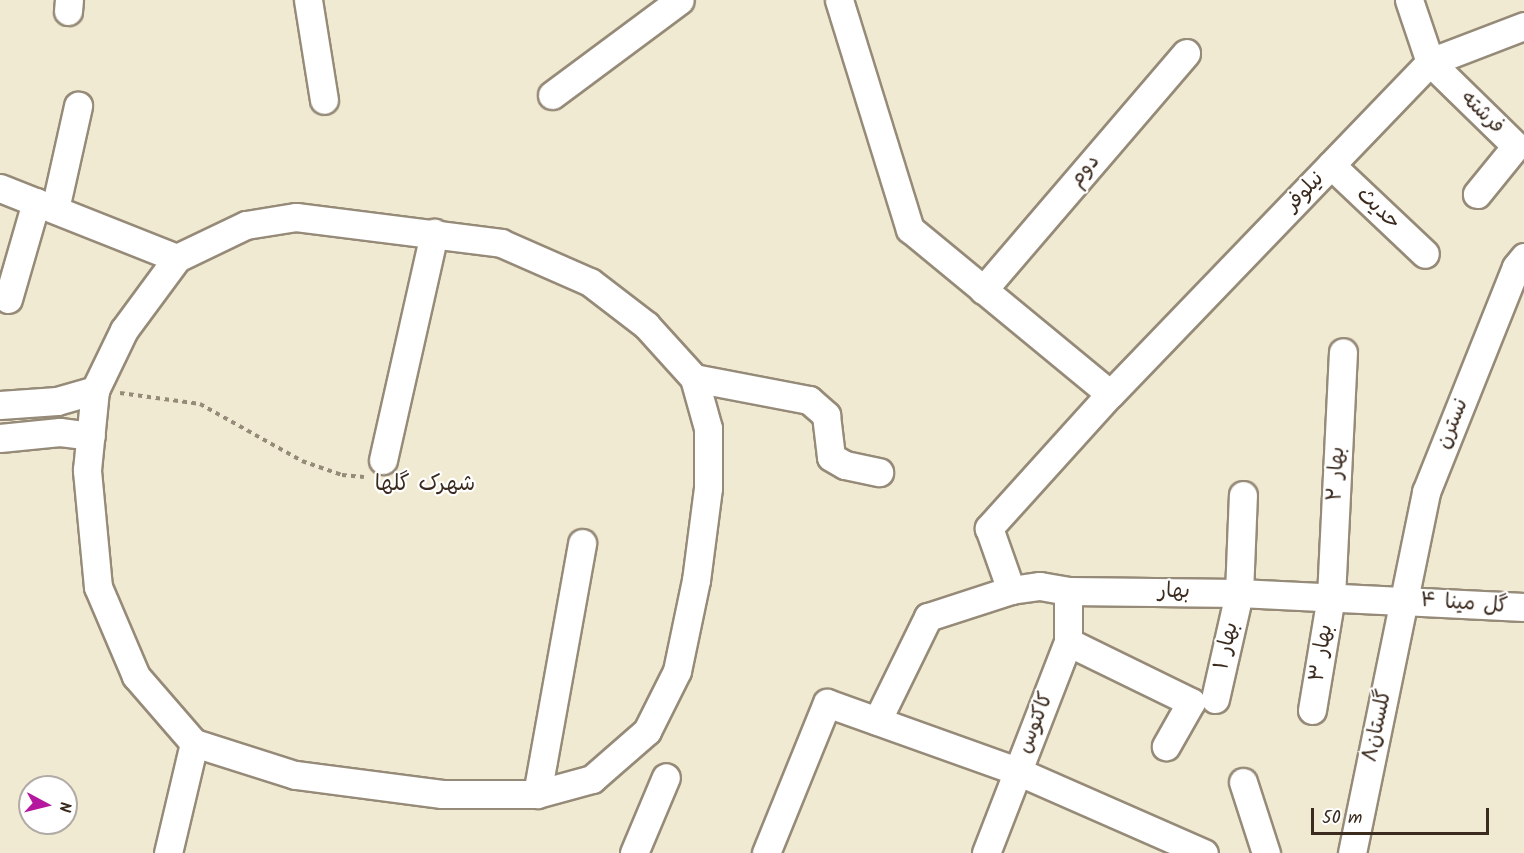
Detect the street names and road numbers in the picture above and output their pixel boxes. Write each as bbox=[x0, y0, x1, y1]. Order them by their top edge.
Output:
street label: فرشته bbox=[1455, 86, 1509, 140]
street label: دوم bbox=[1064, 150, 1106, 192]
street label: نیلوفر bbox=[1280, 167, 1330, 217]
street label: حدیث bbox=[1351, 182, 1405, 236]
street label: نسترن bbox=[1432, 395, 1474, 453]
street label: بهار ۲ bbox=[1323, 446, 1351, 502]
street label: بهار bbox=[1158, 579, 1190, 605]
street label: گل مینا ۴ bbox=[1419, 588, 1509, 620]
street label: بهار ۱ bbox=[1209, 620, 1245, 672]
street label: بهار ۳ bbox=[1305, 623, 1339, 683]
street label: گلستان۸ bbox=[1358, 687, 1398, 765]
street label: کاکتوس bbox=[1012, 689, 1060, 757]

